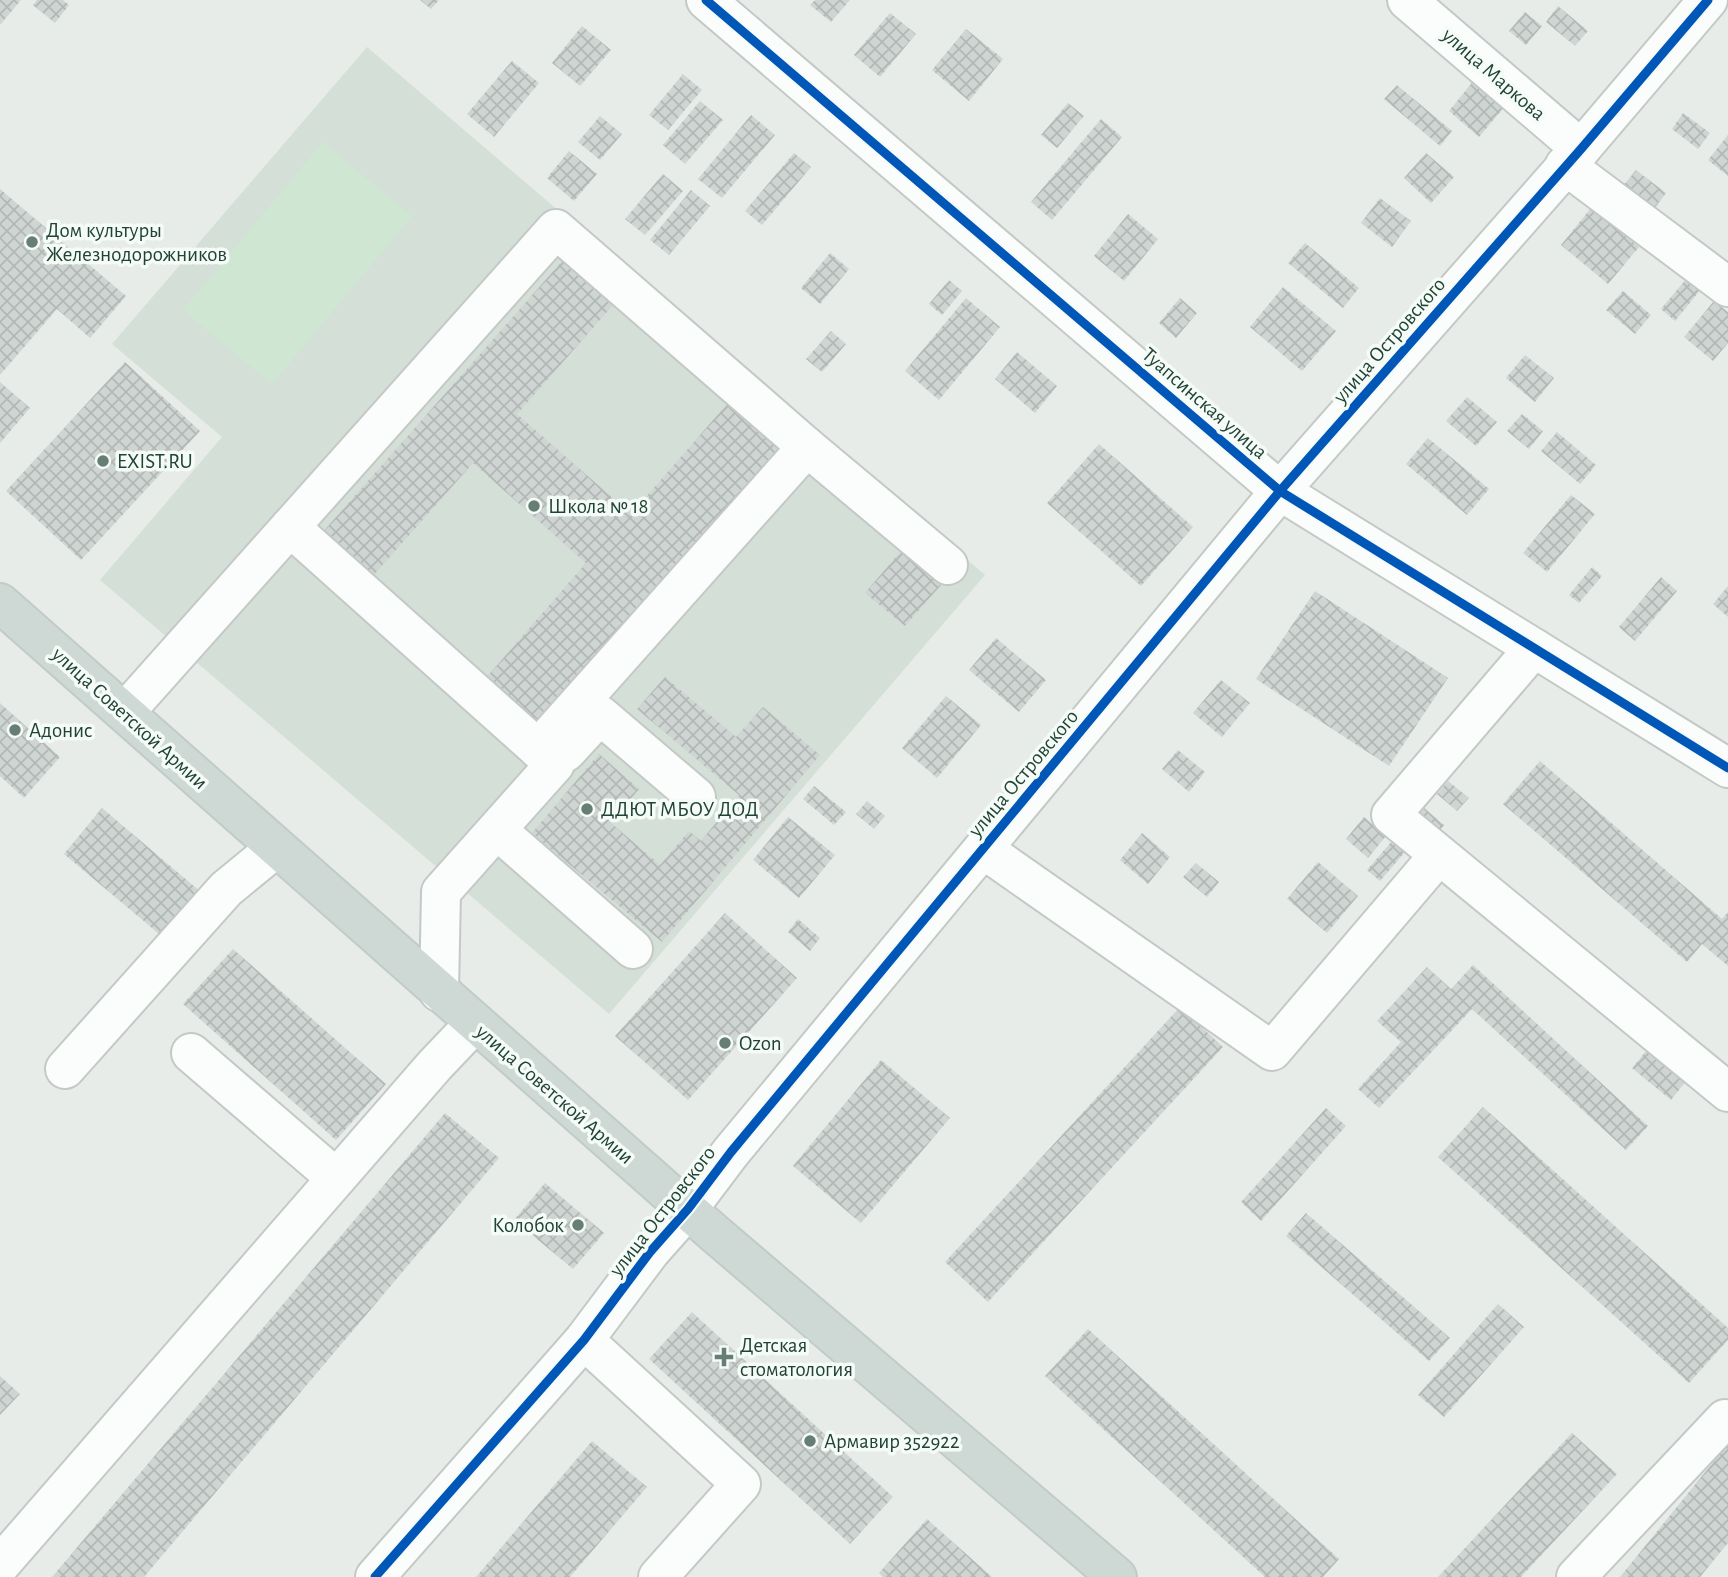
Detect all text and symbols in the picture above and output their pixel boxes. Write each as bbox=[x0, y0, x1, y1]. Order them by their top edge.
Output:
street label: улица Маркова bbox=[1437, 23, 1550, 125]
place label: Дом культуры Железнодорожников bbox=[46, 220, 227, 265]
marker: Дом культуры Железнодорожников bbox=[24, 234, 40, 250]
street label: улица Островского bbox=[1329, 274, 1449, 408]
street label: Туапсинская улица bbox=[1138, 344, 1272, 463]
place label: EXIST.RU bbox=[117, 451, 193, 472]
marker: EXIST.RU bbox=[95, 453, 111, 469]
place label: Школа № 18 bbox=[548, 496, 648, 517]
marker: Школа № 18 bbox=[526, 498, 542, 514]
street label: улица Советской Армии bbox=[47, 643, 211, 793]
street label: улица Островского bbox=[964, 706, 1082, 842]
place label: Адонис bbox=[29, 720, 93, 741]
marker: Адонис bbox=[7, 722, 23, 738]
place label: ДДЮТ МБОУ ДОД bbox=[601, 799, 759, 820]
marker: ДДЮТ МБОУ ДОД bbox=[579, 801, 595, 817]
street label: улица Советской Армии bbox=[471, 1020, 637, 1168]
place label: Ozon bbox=[739, 1033, 782, 1054]
marker: Ozon bbox=[717, 1035, 733, 1051]
street label: улица Островского bbox=[605, 1142, 719, 1281]
place label: Колобок bbox=[492, 1215, 564, 1236]
marker: Колобок bbox=[570, 1217, 586, 1233]
place label: Детская стоматология bbox=[740, 1335, 853, 1380]
marker: Детская стоматология bbox=[714, 1347, 734, 1367]
place label: Армавир 352922 bbox=[824, 1431, 959, 1452]
marker: Армавир 352922 bbox=[802, 1433, 818, 1449]

